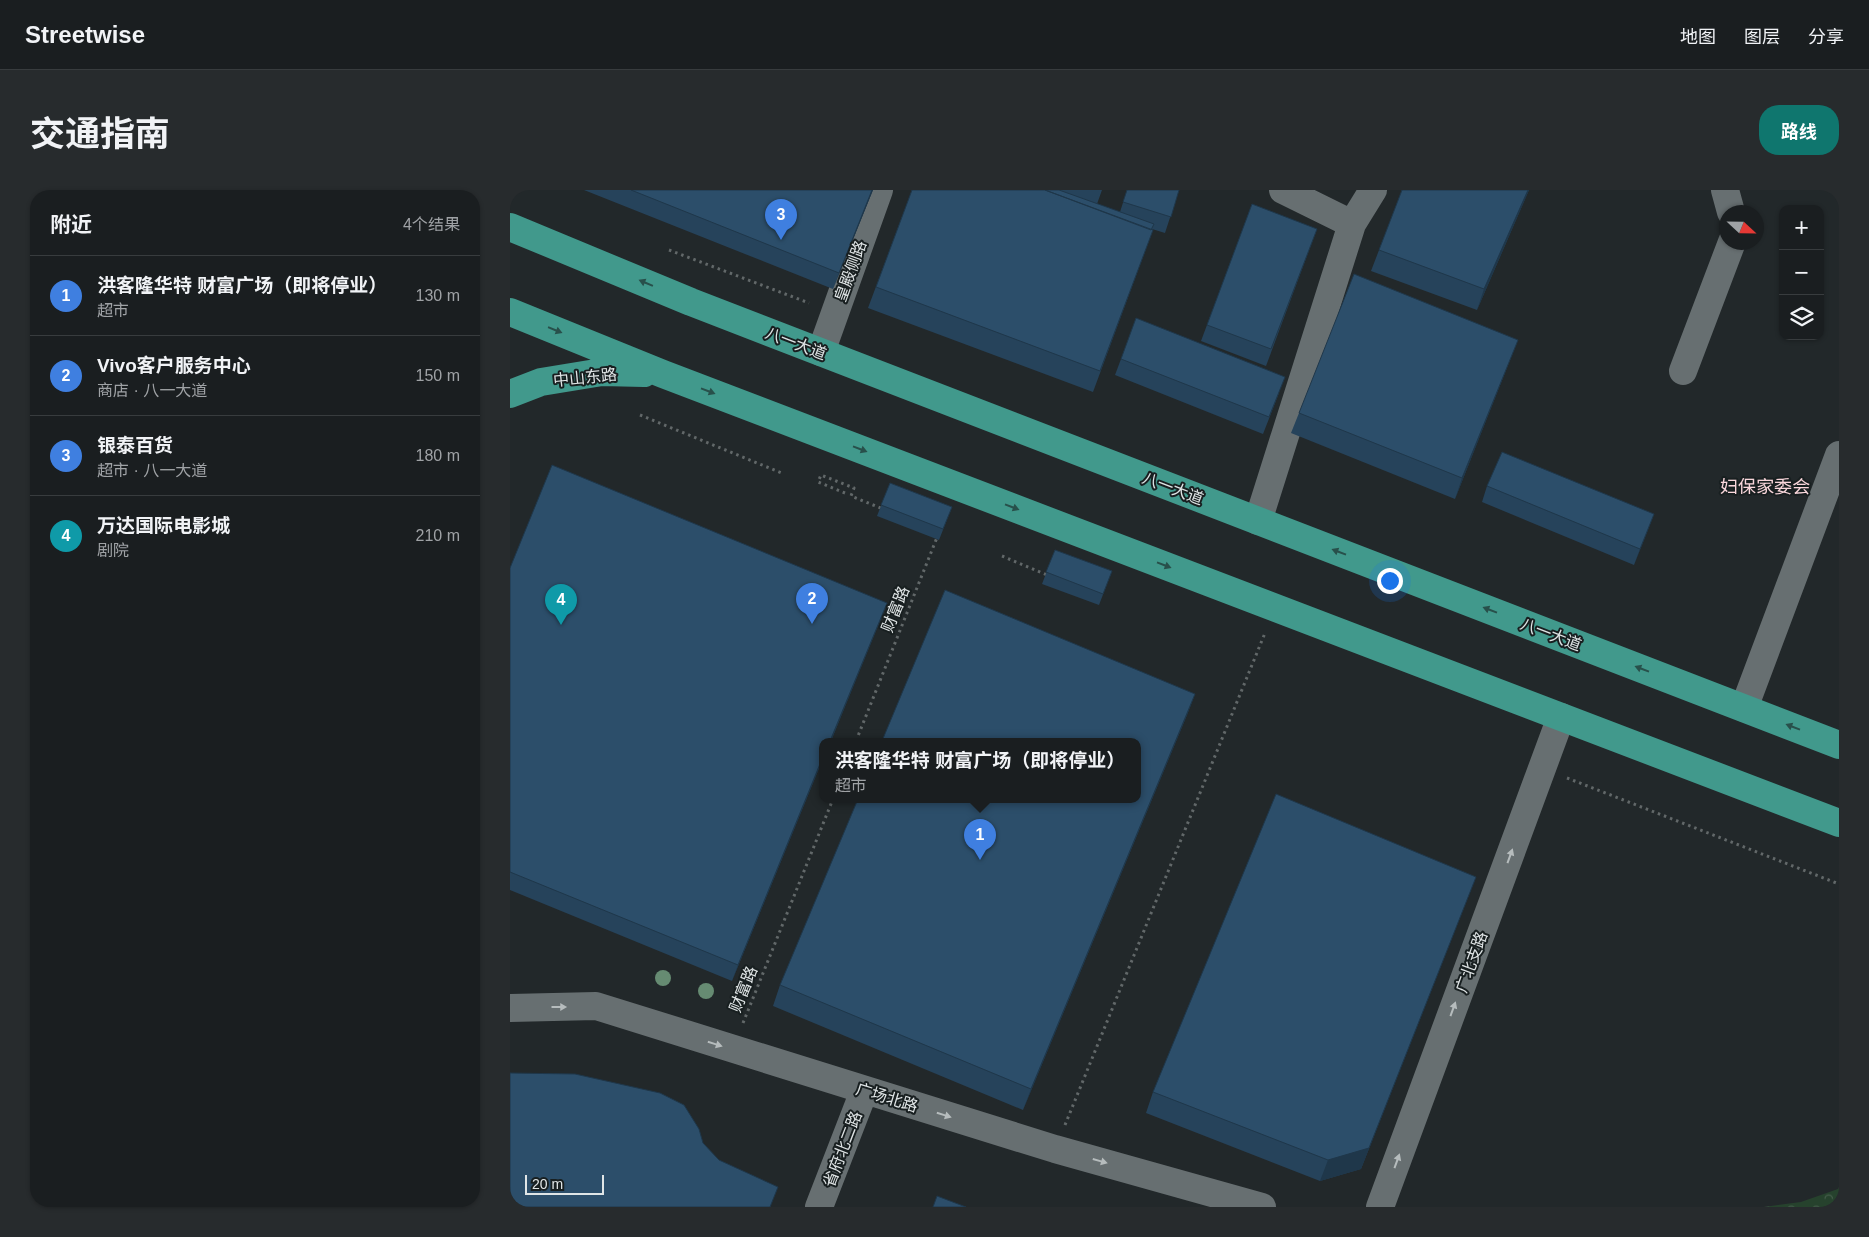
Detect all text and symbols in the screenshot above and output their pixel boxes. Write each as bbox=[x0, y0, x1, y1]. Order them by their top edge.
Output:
text: Streetwise bbox=[25, 21, 145, 48]
text: 地图 bbox=[1680, 27, 1716, 47]
text: 图层 bbox=[1744, 27, 1780, 47]
text: 分享 bbox=[1808, 27, 1844, 47]
button: 路线 bbox=[1759, 105, 1839, 155]
text: 交通指南 bbox=[30, 114, 170, 153]
pin: 3 bbox=[765, 199, 797, 240]
north arrow bbox=[1719, 205, 1764, 250]
map controls bbox=[1779, 205, 1824, 340]
button: + bbox=[1779, 205, 1824, 250]
text: 附近 bbox=[50, 213, 92, 236]
text: 4个结果 bbox=[403, 216, 460, 233]
street label: 皇殿侧路 bbox=[832, 238, 869, 304]
button: − bbox=[1779, 250, 1824, 295]
text: 洪客隆华特 财富广场（即将停业） bbox=[97, 275, 387, 296]
one-way arrow bbox=[639, 279, 653, 287]
text: 1 bbox=[62, 287, 70, 304]
text: 130 m bbox=[416, 287, 460, 304]
button: layers bbox=[1779, 295, 1824, 340]
text: 超市 bbox=[97, 302, 129, 319]
street label: 八一大道 bbox=[763, 324, 829, 363]
one-way arrow bbox=[548, 327, 562, 335]
text: Vivo客户服务中心 bbox=[97, 355, 251, 376]
street label: 中山东路 bbox=[552, 366, 618, 389]
text: 2 bbox=[62, 367, 70, 384]
text: 150 m bbox=[416, 367, 460, 384]
text: 商店 · 八一大道 bbox=[97, 382, 207, 399]
one-way arrow bbox=[701, 387, 716, 395]
text: 银泰百货 bbox=[97, 435, 173, 456]
one-way arrow bbox=[853, 445, 868, 453]
text: 3 bbox=[62, 447, 70, 464]
text: 180 m bbox=[416, 447, 460, 464]
text: 超市 · 八一大道 bbox=[97, 462, 207, 479]
street label: 八一大道 bbox=[1140, 469, 1206, 508]
district label: 妇保家委会 bbox=[1720, 477, 1810, 497]
one-way arrow bbox=[1005, 503, 1020, 511]
text: 万达国际电影城 bbox=[97, 515, 230, 536]
text: 4 bbox=[62, 527, 70, 544]
text: 210 m bbox=[416, 527, 460, 544]
text: 剧院 bbox=[97, 542, 129, 559]
one-way arrow bbox=[1331, 548, 1346, 555]
one-way arrow bbox=[1157, 561, 1172, 569]
your location bbox=[1377, 568, 1403, 594]
pin: 2 bbox=[796, 583, 828, 624]
pin: 4 bbox=[545, 584, 577, 625]
street label: 财富路 bbox=[879, 584, 912, 635]
one-way arrow bbox=[1482, 606, 1497, 614]
street label: 八一大道 bbox=[1518, 615, 1584, 654]
one-way arrow bbox=[1634, 665, 1649, 673]
one-way arrow bbox=[1786, 723, 1801, 730]
popup bbox=[819, 738, 1141, 803]
text: 洪客隆华特 财富广场（即将停业） bbox=[835, 750, 1125, 771]
text: 超市 bbox=[835, 777, 867, 794]
pin: 1 bbox=[964, 819, 996, 860]
one-way arrow bbox=[1507, 849, 1514, 864]
street label: 广北支路 bbox=[1453, 929, 1490, 995]
street label: 财富路 bbox=[727, 964, 760, 1015]
one-way arrow bbox=[1449, 1001, 1457, 1016]
one-way arrow bbox=[551, 1003, 567, 1011]
one-way arrow bbox=[708, 1040, 723, 1048]
street label: 广场北路 bbox=[854, 1080, 920, 1115]
street label: 省府北二路 bbox=[820, 1109, 865, 1190]
one-way arrow bbox=[937, 1111, 952, 1119]
one-way arrow bbox=[1393, 1153, 1401, 1168]
one-way arrow bbox=[1092, 1158, 1107, 1166]
scale bar bbox=[525, 1172, 604, 1195]
text: 20 m bbox=[532, 1176, 563, 1192]

